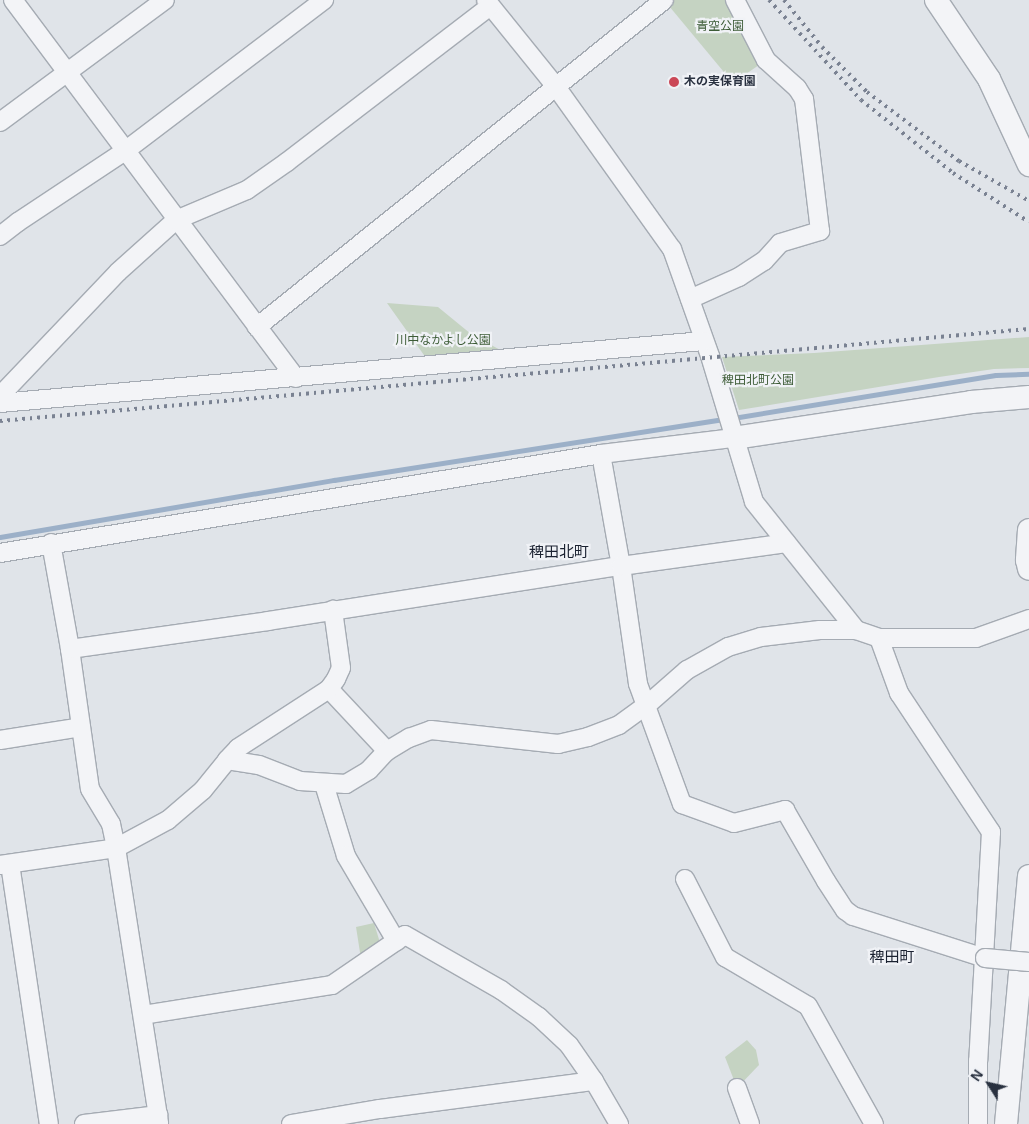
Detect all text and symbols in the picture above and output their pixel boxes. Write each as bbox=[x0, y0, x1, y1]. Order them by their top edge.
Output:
park label: 青空公園 bbox=[696, 20, 744, 34]
place label: 木の実保育園 bbox=[684, 75, 756, 89]
marker: 木の実保育園 bbox=[668, 76, 680, 88]
park label: 川中なかよし公園 bbox=[395, 334, 491, 348]
park label: 稗田北町公園 bbox=[722, 374, 794, 388]
district label: 稗田北町 bbox=[529, 543, 589, 561]
district label: 稗田町 bbox=[870, 948, 914, 966]
north arrow bbox=[964, 1059, 1014, 1109]
text: N bbox=[967, 1067, 986, 1084]

